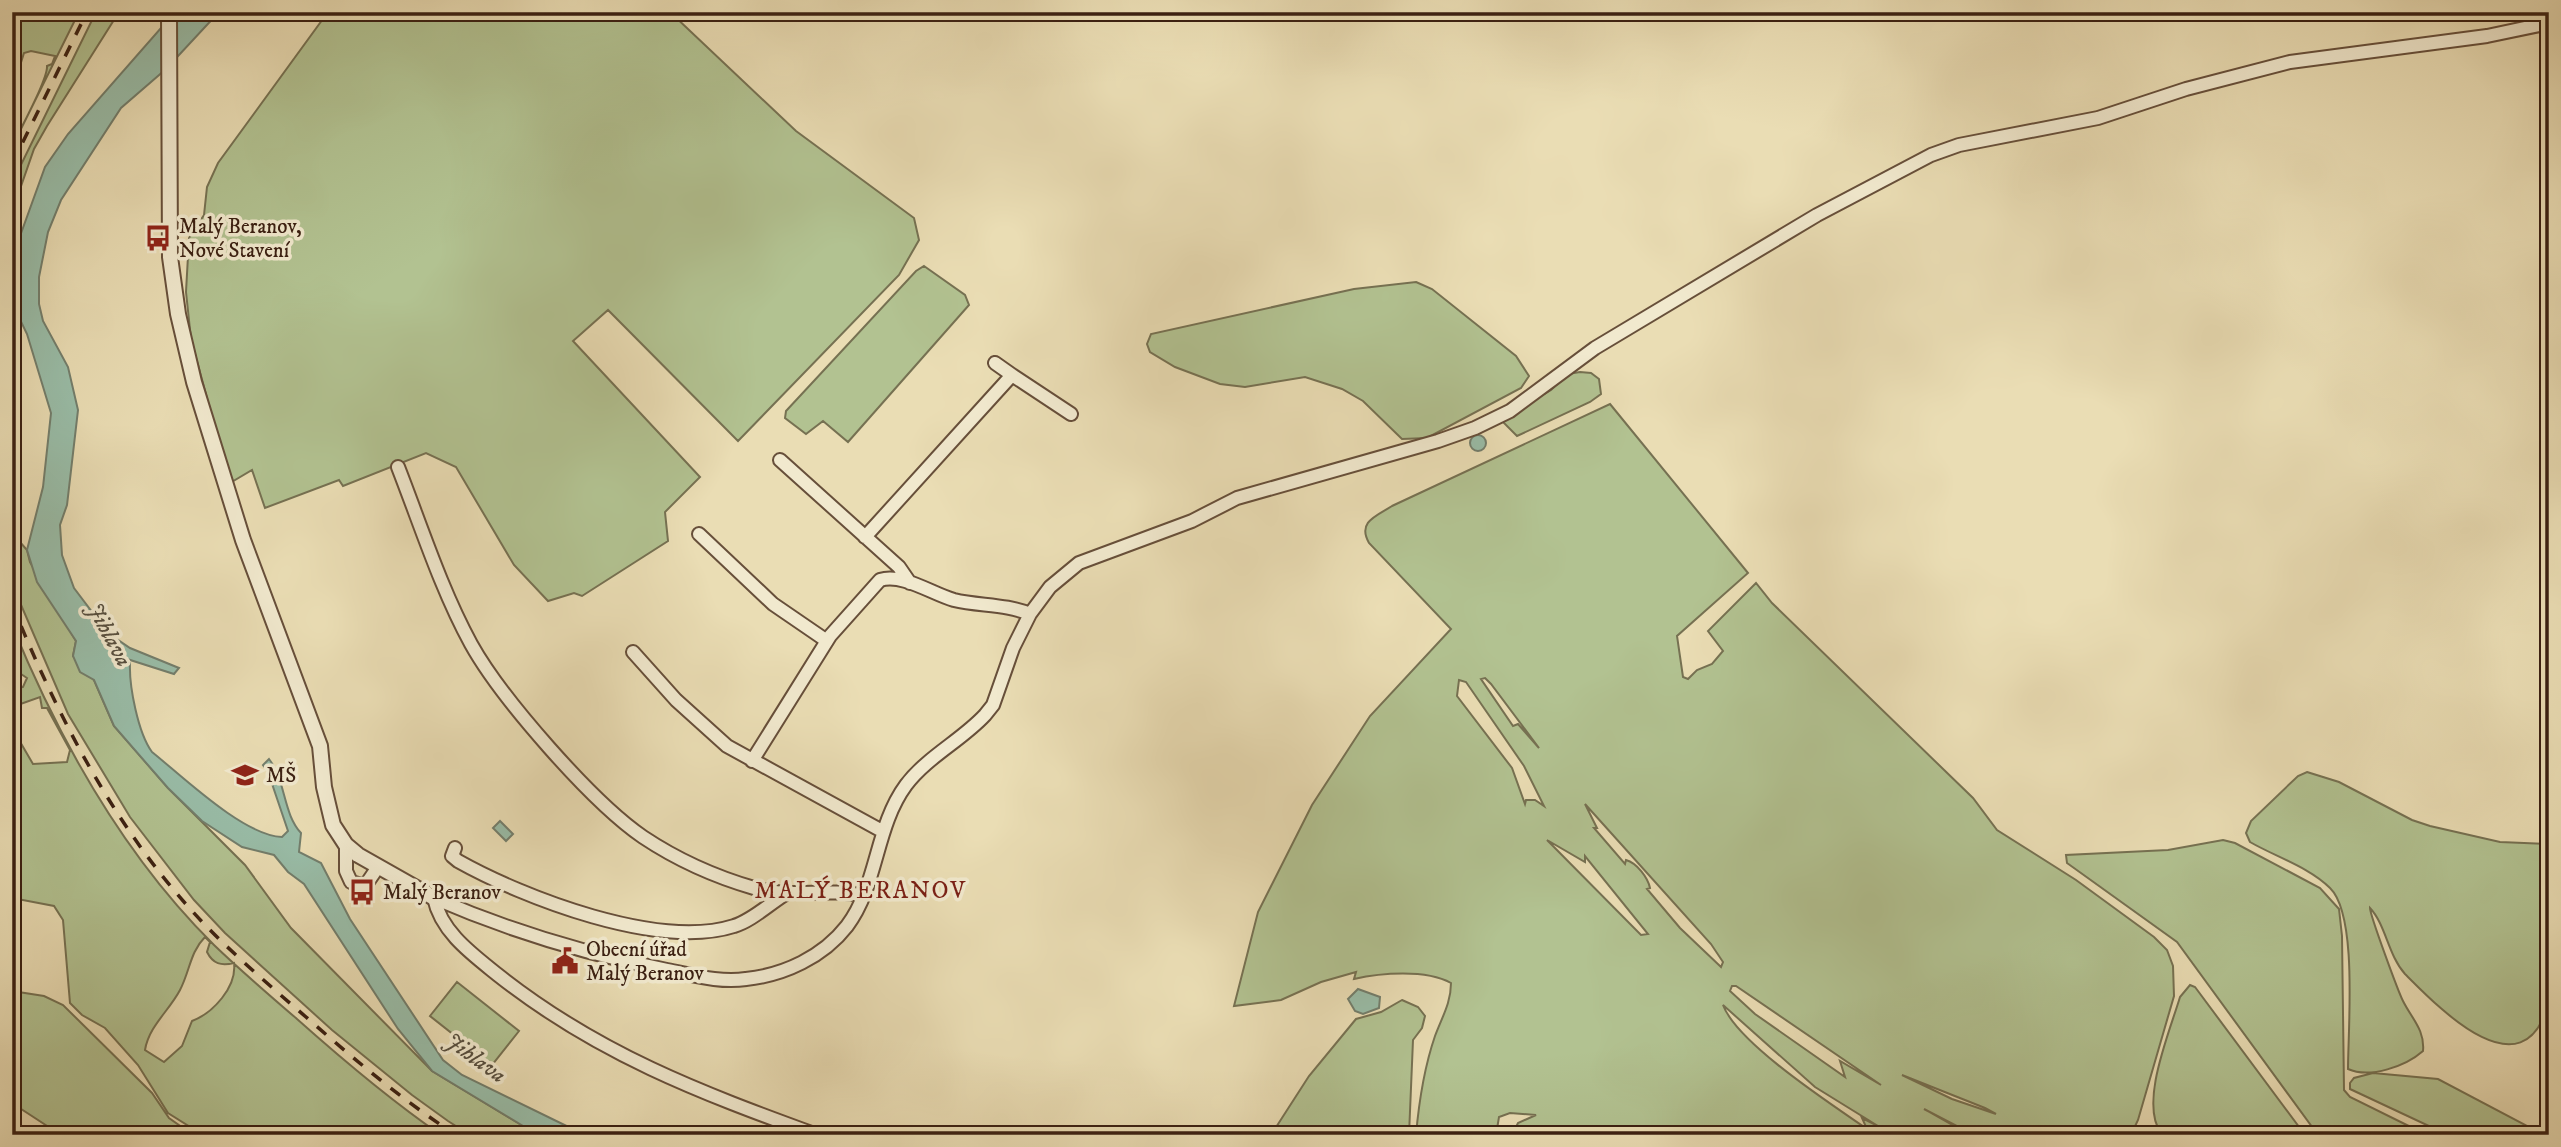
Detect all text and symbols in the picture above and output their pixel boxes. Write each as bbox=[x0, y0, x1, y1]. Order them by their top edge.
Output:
place label: Malý Beranov, Nové Stavení bbox=[179, 214, 302, 264]
bus stop icon: Malý Beranov, Nové Stavení bbox=[143, 223, 173, 253]
water label: Jihlava bbox=[80, 597, 138, 672]
school or university icon: MŠ bbox=[230, 760, 260, 790]
place label: MŠ bbox=[266, 761, 296, 789]
district label: MALÝ BERANOV bbox=[755, 875, 967, 906]
bus stop icon: Malý Beranov bbox=[347, 877, 377, 907]
place label: Malý Beranov bbox=[383, 880, 501, 906]
place label: Obecní úřad Malý Beranov bbox=[586, 937, 704, 987]
public building icon: Obecní úřad Malý Beranov bbox=[550, 946, 580, 976]
water label: Jihlava bbox=[439, 1026, 512, 1090]

